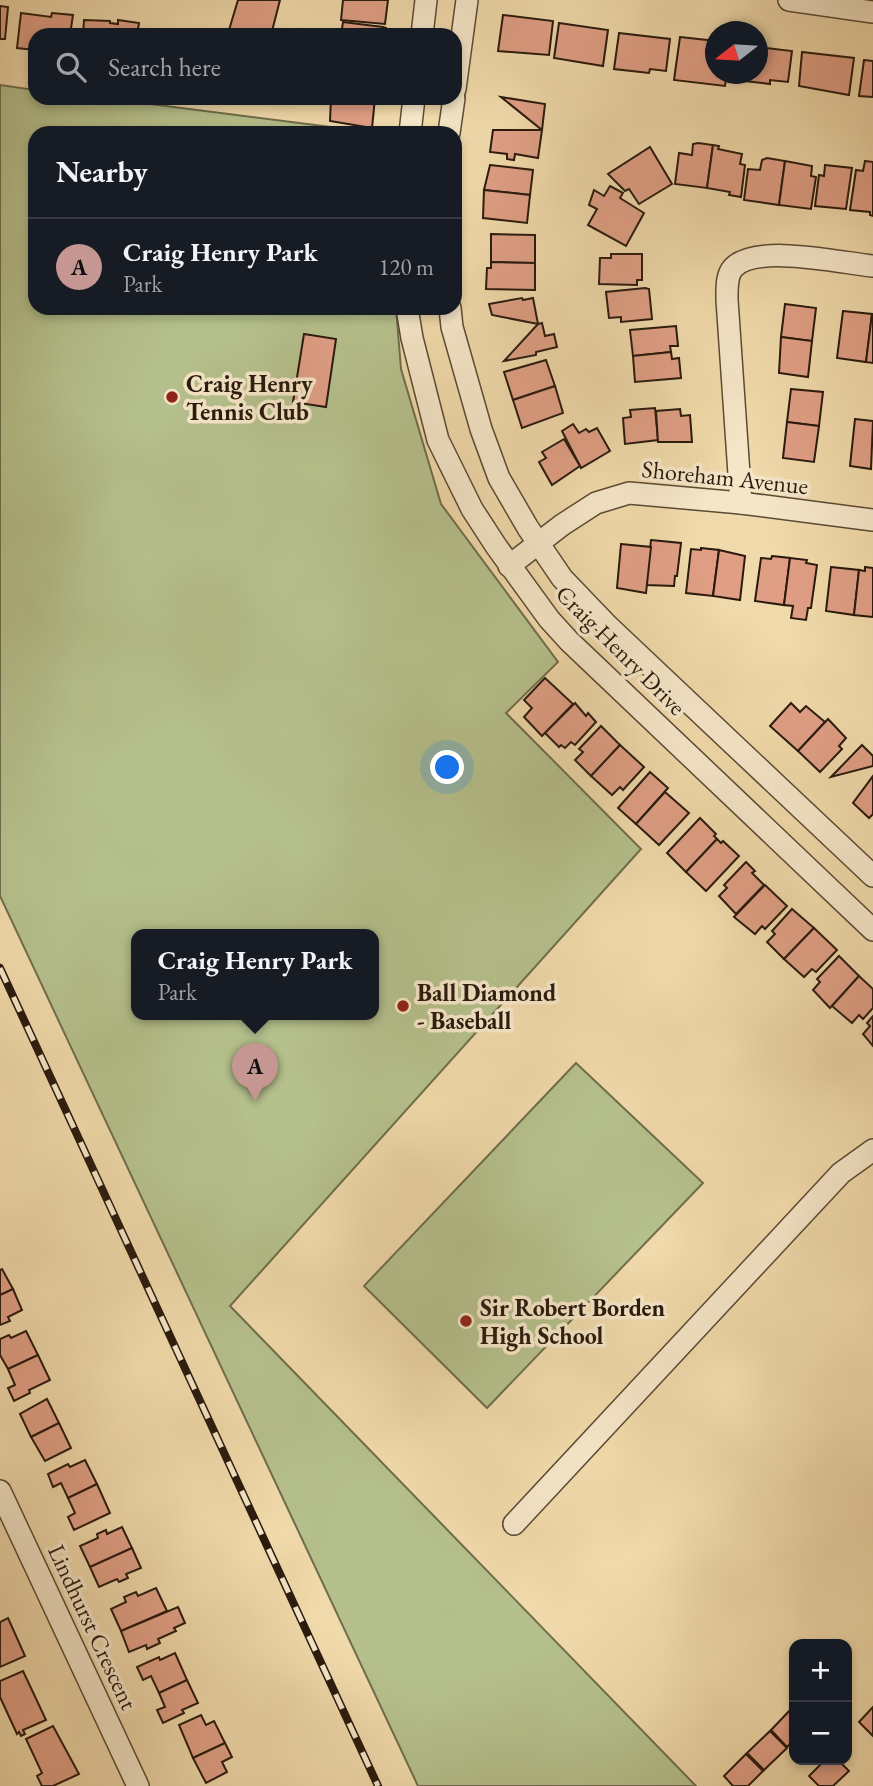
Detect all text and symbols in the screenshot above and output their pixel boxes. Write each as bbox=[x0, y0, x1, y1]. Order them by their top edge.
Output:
north arrow bbox=[705, 21, 768, 84]
search box bbox=[28, 28, 462, 105]
icon: search bbox=[52, 48, 90, 86]
text: Search here bbox=[108, 50, 221, 84]
text: Nearby bbox=[56, 152, 148, 191]
text: Craig Henry Park bbox=[123, 235, 318, 269]
text: A bbox=[71, 252, 87, 282]
text: 120 m bbox=[378, 252, 434, 282]
text: Park bbox=[123, 269, 162, 299]
place label: Craig Henry Tennis Club bbox=[186, 368, 313, 427]
marker: Craig Henry Tennis Club bbox=[164, 389, 180, 405]
street label: Shoreham Avenue bbox=[640, 453, 810, 501]
street label: Craig Henry Drive bbox=[549, 578, 693, 722]
your location bbox=[430, 750, 464, 784]
popup bbox=[131, 929, 379, 1020]
text: Craig Henry Park bbox=[158, 943, 352, 977]
text: Park bbox=[158, 977, 197, 1007]
place label: Ball Diamond - Baseball bbox=[417, 977, 557, 1036]
marker: Ball Diamond - Baseball bbox=[395, 998, 411, 1014]
pin: A bbox=[232, 1043, 278, 1101]
place label: Sir Robert Borden High School bbox=[480, 1292, 666, 1352]
marker: Sir Robert Borden High School bbox=[458, 1313, 474, 1329]
street label: Lindhurst Crescent bbox=[41, 1539, 145, 1715]
map controls bbox=[789, 1639, 852, 1765]
button: + bbox=[789, 1639, 852, 1702]
button: − bbox=[789, 1702, 852, 1765]

